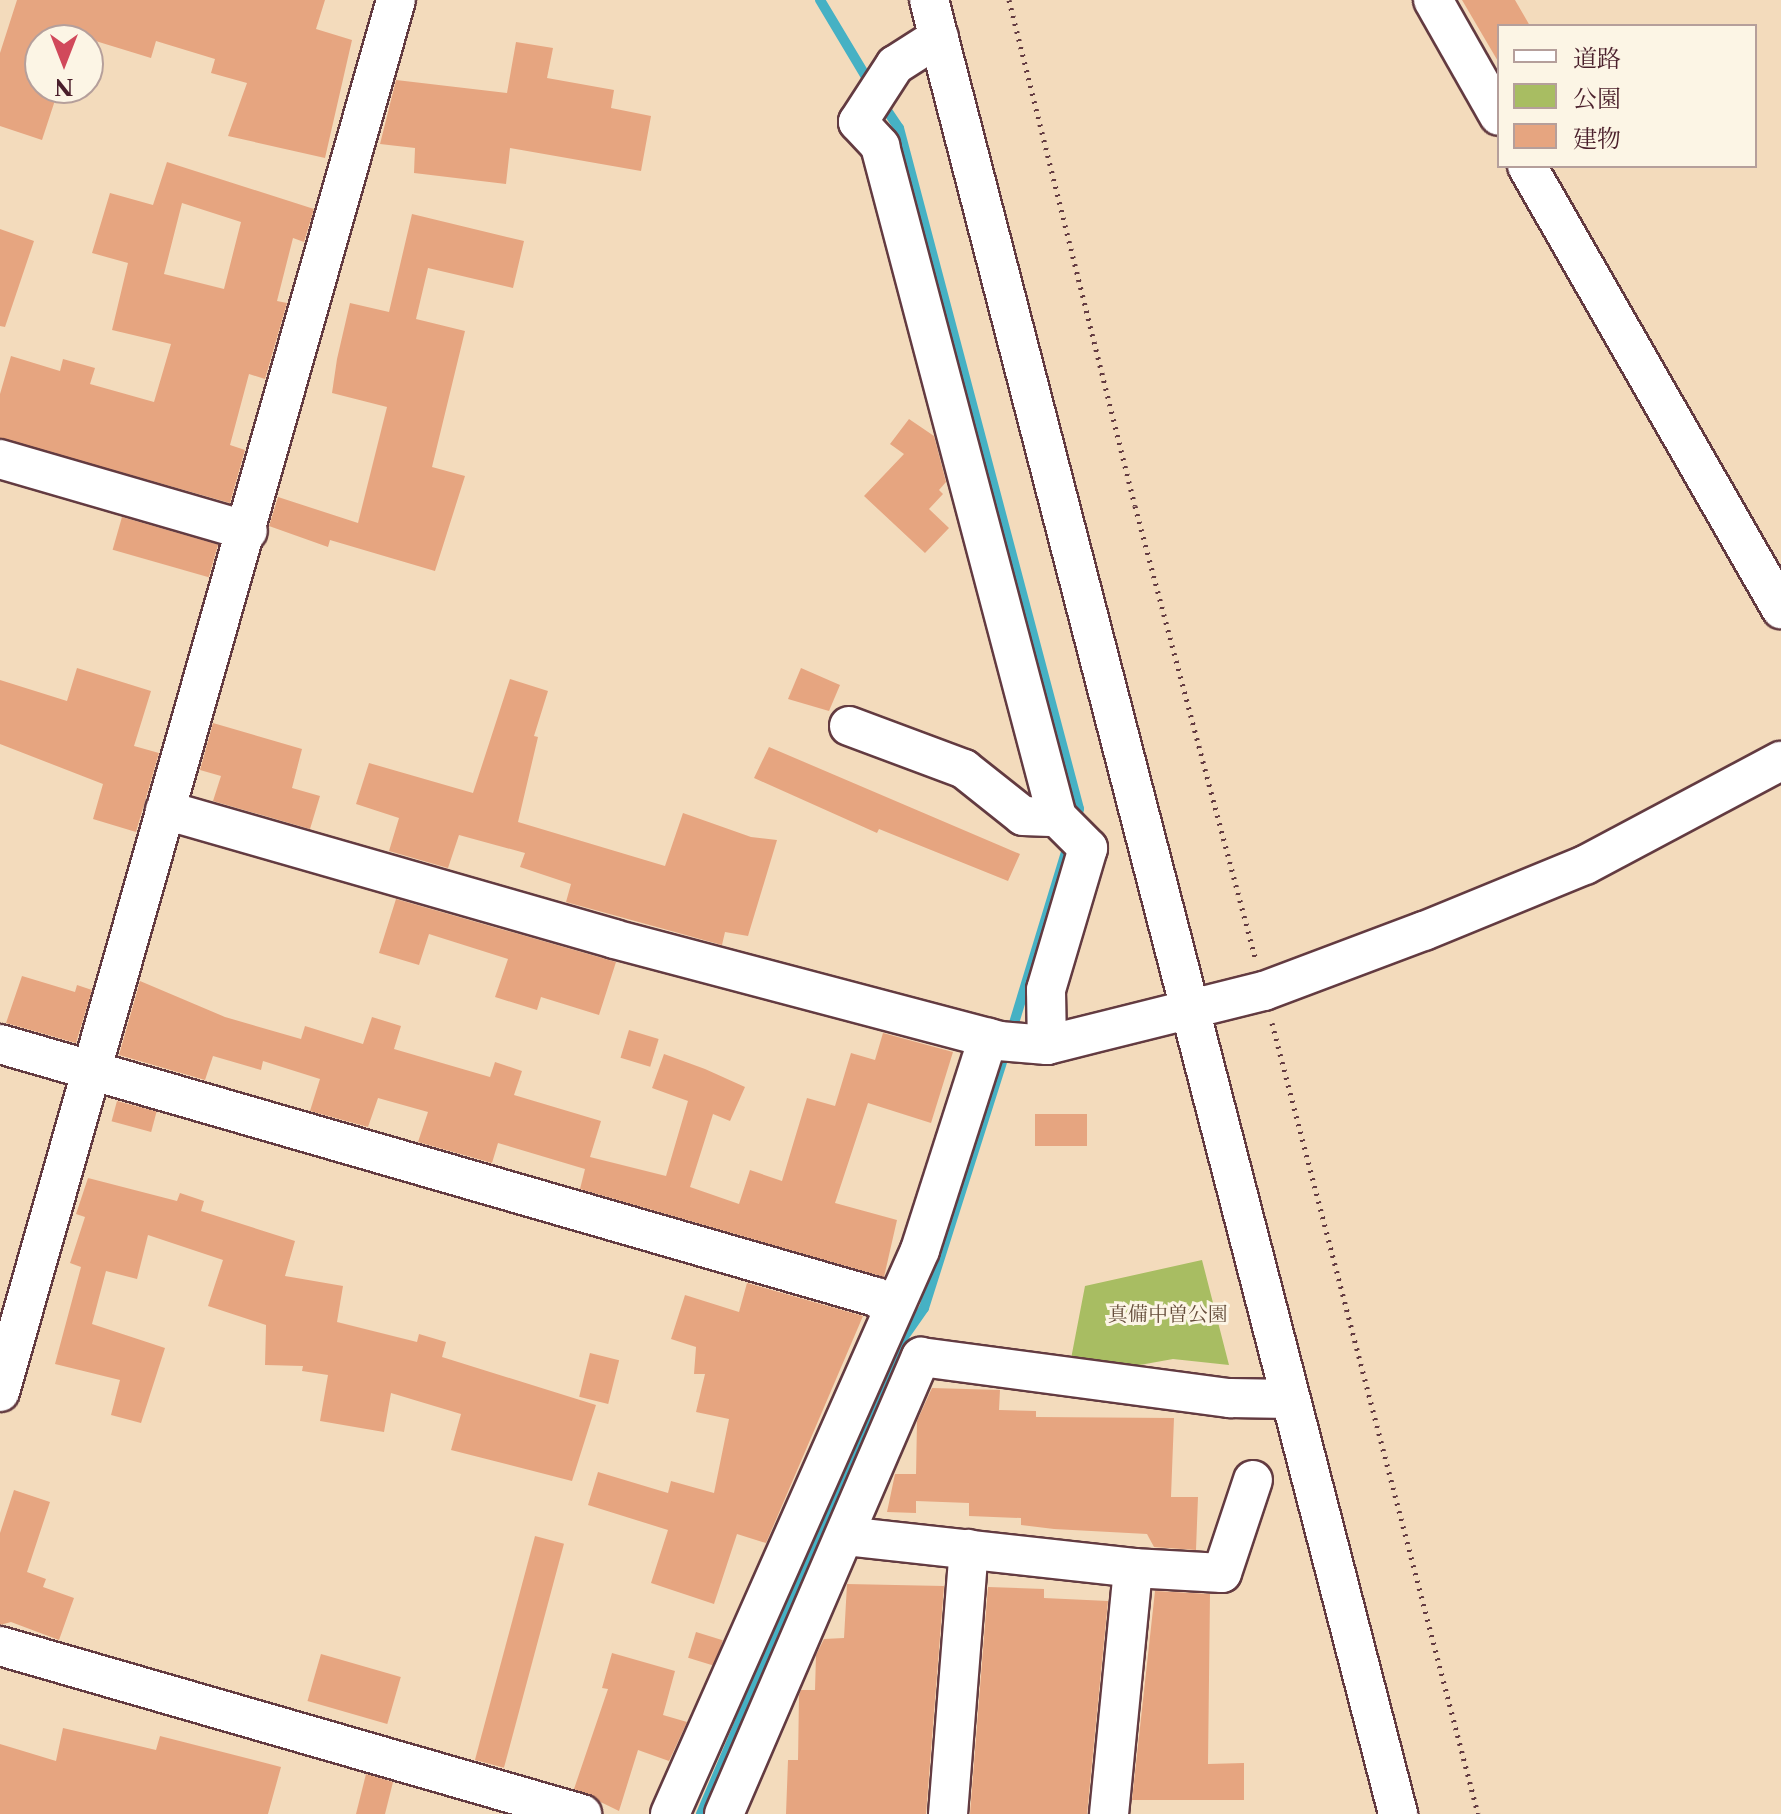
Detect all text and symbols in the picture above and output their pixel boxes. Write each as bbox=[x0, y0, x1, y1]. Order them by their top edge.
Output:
north arrow bbox=[24, 24, 104, 104]
legend bbox=[1497, 24, 1757, 168]
text: 道路 bbox=[1573, 44, 1621, 73]
text: N bbox=[54, 73, 74, 100]
text: 公園 bbox=[1573, 84, 1621, 113]
text: 建物 bbox=[1573, 124, 1621, 153]
park label: 真備中曽公園 bbox=[1108, 1302, 1228, 1326]

